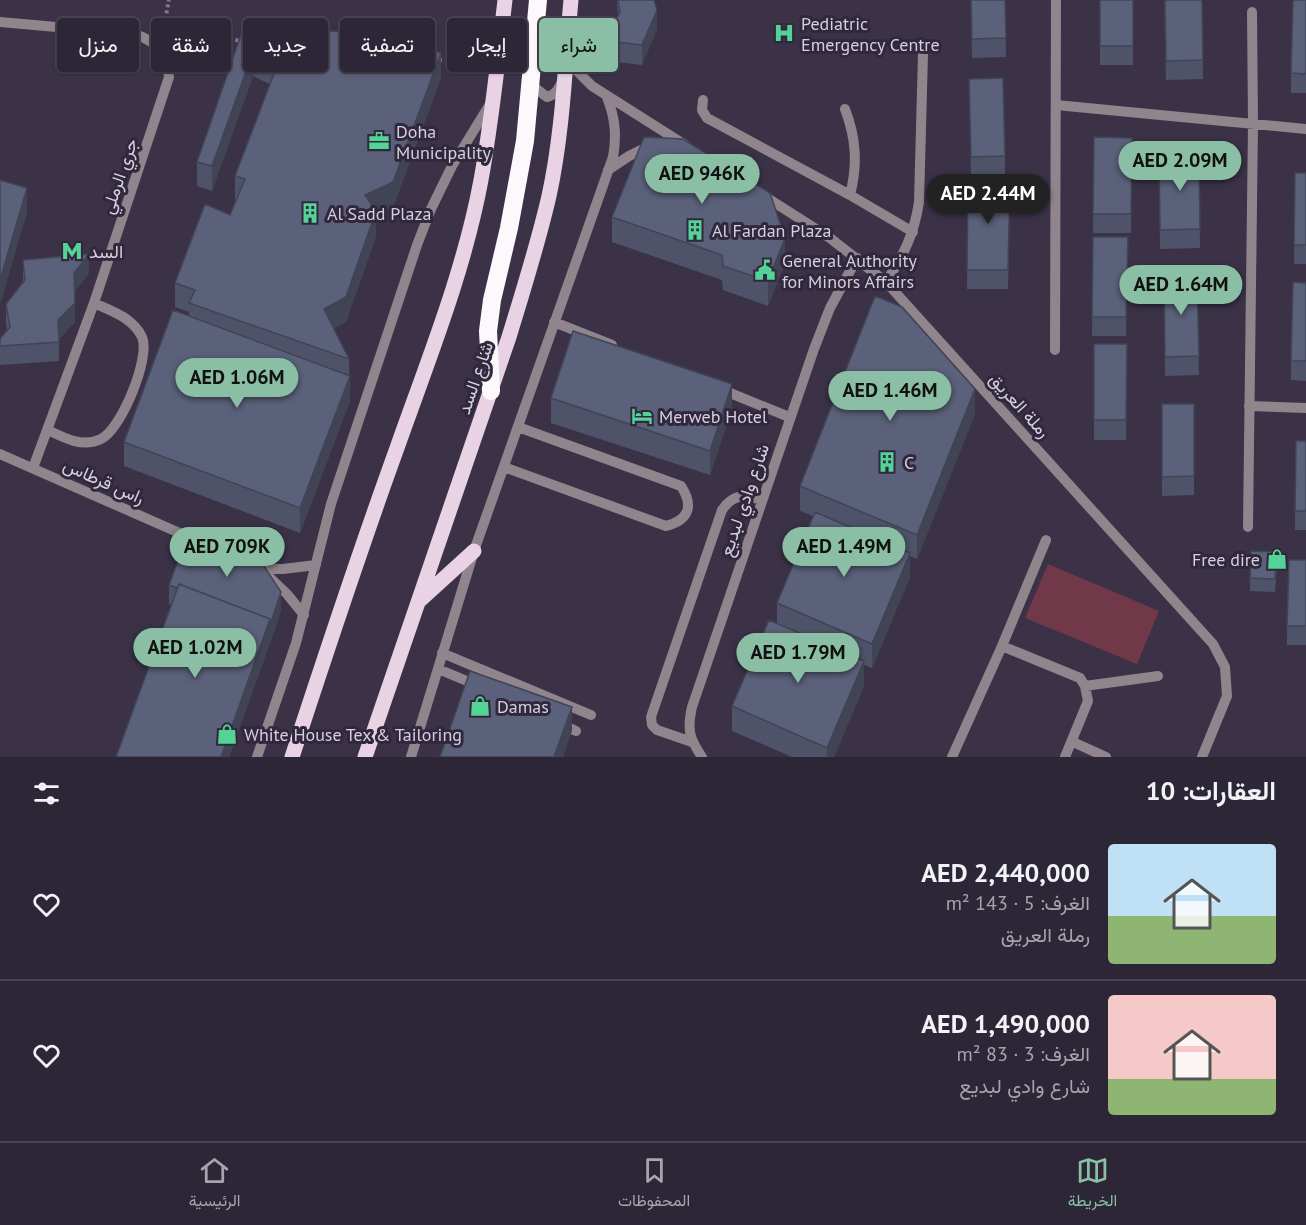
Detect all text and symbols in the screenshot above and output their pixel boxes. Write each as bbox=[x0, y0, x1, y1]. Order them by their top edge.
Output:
place label: Pediatric Emergency Centre bbox=[801, 12, 940, 56]
chip: منزل bbox=[57, 18, 139, 72]
chip: شقة bbox=[151, 18, 231, 72]
chip: جديد bbox=[243, 18, 328, 72]
chip: تصفية bbox=[340, 18, 435, 72]
chip: إيجار bbox=[447, 18, 527, 72]
chip: شراء bbox=[539, 18, 618, 72]
hospital icon: Pediatric Emergency Centre bbox=[772, 21, 796, 45]
place label: Doha Municipality bbox=[396, 120, 491, 164]
office icon: Doha Municipality bbox=[367, 129, 391, 153]
street label: جري الرملي bbox=[95, 135, 146, 218]
pin: AED 2.09M bbox=[1111, 141, 1249, 192]
text: AED 2.09M bbox=[1132, 147, 1228, 173]
pin: AED 946K bbox=[640, 154, 764, 205]
text: AED 946K bbox=[659, 160, 745, 186]
pin: AED 2.44M bbox=[919, 174, 1057, 225]
text: AED 2.44M bbox=[940, 180, 1036, 206]
building icon: Al Sadd Plaza bbox=[298, 201, 322, 225]
place label: Al Sadd Plaza bbox=[327, 202, 431, 225]
building icon: Al Fardan Plaza bbox=[683, 218, 707, 242]
place label: Al Fardan Plaza bbox=[712, 219, 831, 242]
metro station icon: السد bbox=[60, 239, 84, 263]
place label: السد bbox=[89, 240, 123, 263]
place label: General Authority for Minors Affairs bbox=[782, 249, 918, 293]
public building icon: General Authority for Minors Affairs bbox=[753, 258, 777, 282]
pin: AED 1.64M bbox=[1112, 265, 1250, 316]
text: AED 1.64M bbox=[1133, 271, 1229, 297]
street label: شارع السد bbox=[452, 339, 499, 418]
pin: AED 1.06M bbox=[168, 358, 306, 409]
text: AED 1.06M bbox=[189, 364, 285, 390]
street label: رملة العريق bbox=[985, 367, 1055, 443]
pin: AED 1.46M bbox=[821, 371, 959, 422]
text: AED 1.46M bbox=[842, 377, 938, 403]
hotel icon: Merweb Hotel bbox=[630, 404, 654, 428]
place label: Merweb Hotel bbox=[659, 405, 768, 428]
street label: شارع وادي لبديع bbox=[714, 441, 778, 561]
building icon: C bbox=[875, 450, 899, 474]
place label: C bbox=[904, 451, 914, 474]
street label: راس قرطاس bbox=[60, 453, 148, 509]
pin: AED 709K bbox=[165, 527, 289, 578]
pin: AED 1.49M bbox=[775, 527, 913, 578]
text: AED 709K bbox=[184, 533, 270, 559]
text: AED 1.49M bbox=[796, 533, 892, 559]
shop icon: Free dire bbox=[1265, 547, 1289, 571]
place label: Free dire bbox=[1192, 548, 1260, 571]
pin: AED 1.02M bbox=[126, 628, 264, 679]
pin: AED 1.79M bbox=[729, 633, 867, 684]
text: AED 1.02M bbox=[147, 634, 243, 660]
text: AED 1.79M bbox=[750, 639, 846, 665]
shop icon: Damas bbox=[468, 694, 492, 718]
place label: Damas bbox=[497, 695, 549, 718]
shop icon: White House Tex & Tailoring bbox=[215, 722, 239, 746]
place label: White House Tex & Tailoring bbox=[244, 723, 462, 746]
text: العقارات: 10 bbox=[1146, 774, 1276, 807]
icon: filters bbox=[30, 777, 63, 810]
text: AED 2,440,000 bbox=[921, 856, 1090, 889]
icon: home bbox=[1156, 868, 1228, 940]
icon: heart bbox=[30, 888, 63, 921]
text: الغرف: 5 · 143 m² bbox=[946, 890, 1090, 916]
text: رملة العريق bbox=[1001, 922, 1090, 948]
text: AED 1,490,000 bbox=[921, 1007, 1090, 1040]
icon: home bbox=[1156, 1019, 1228, 1091]
icon: heart bbox=[30, 1039, 63, 1072]
text: الغرف: 3 · 83 m² bbox=[957, 1041, 1090, 1067]
text: شارع وادي لبديع bbox=[959, 1073, 1090, 1099]
tab: الرئيسية bbox=[189, 1154, 241, 1215]
tab: المحفوظات bbox=[618, 1154, 690, 1215]
tab: الخريطة bbox=[1068, 1154, 1117, 1215]

